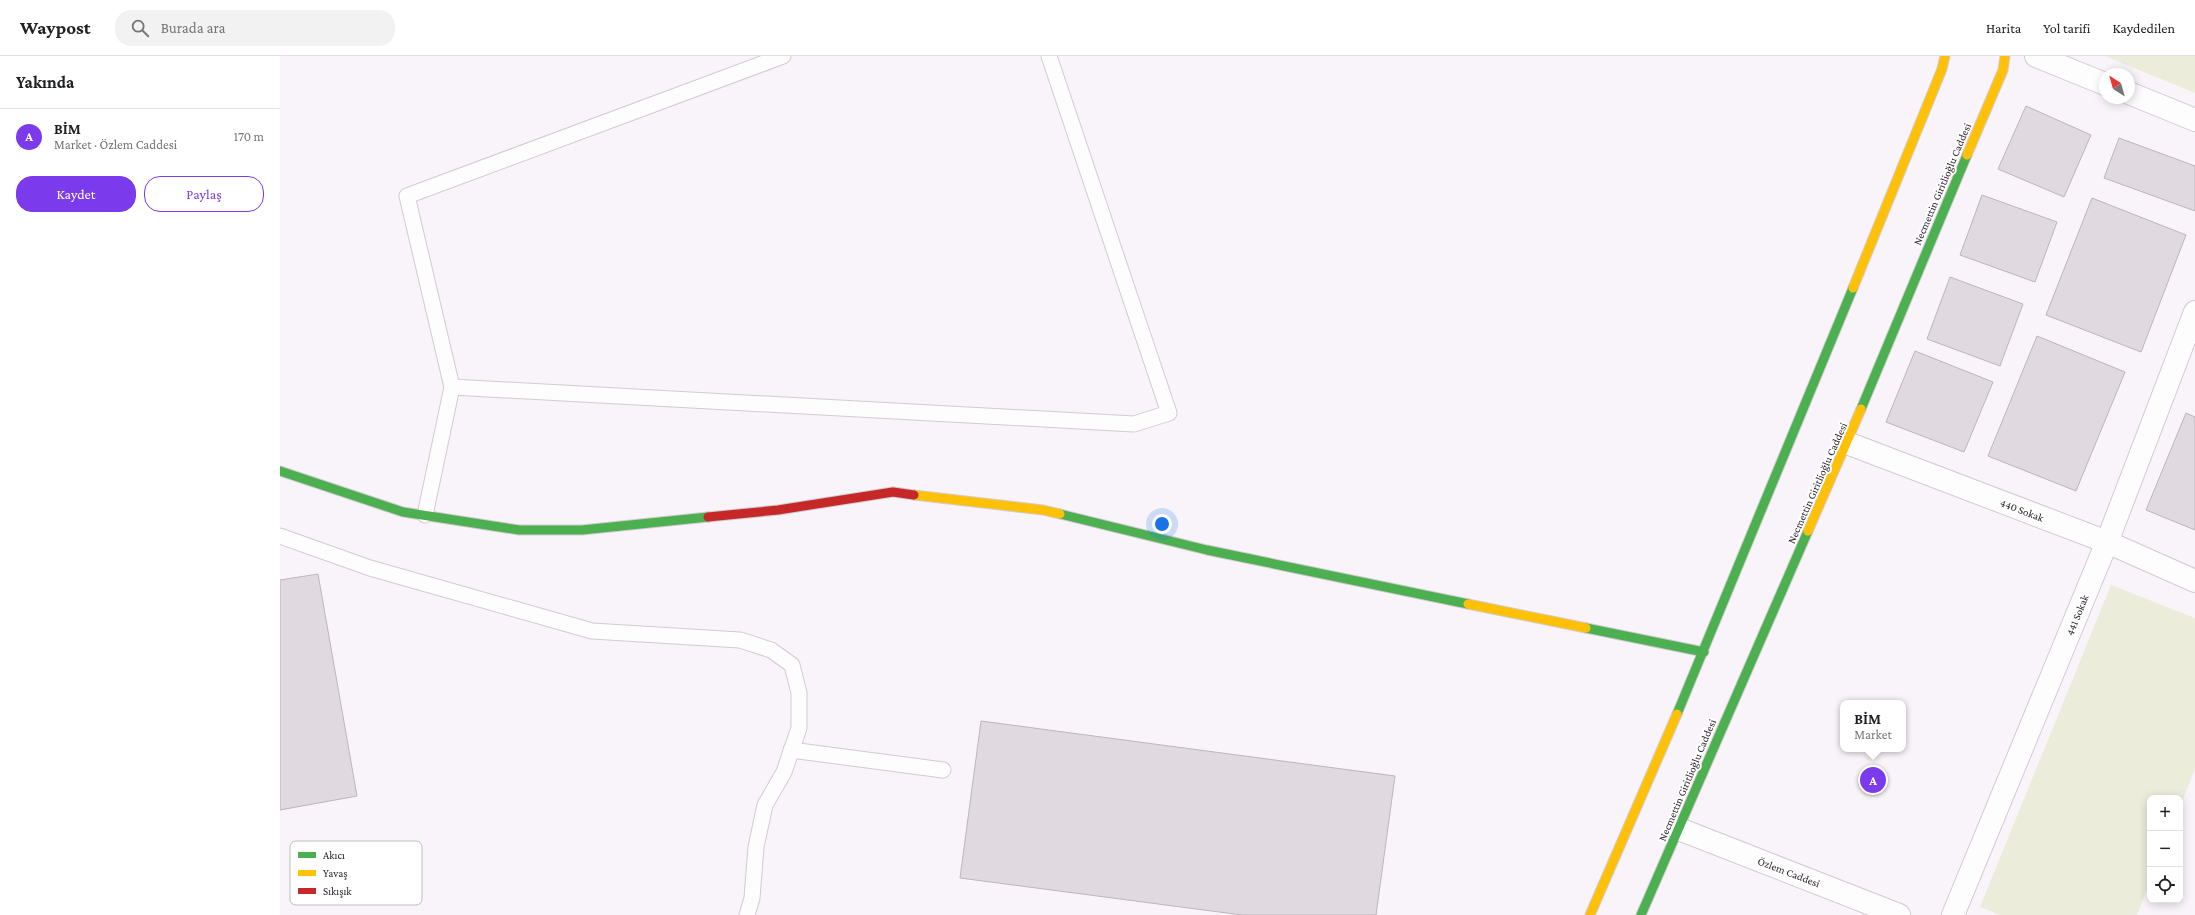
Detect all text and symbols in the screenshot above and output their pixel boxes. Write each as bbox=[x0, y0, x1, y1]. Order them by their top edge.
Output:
search box bbox=[115, 10, 395, 46]
text: Waypost bbox=[20, 17, 91, 38]
icon: search bbox=[129, 17, 151, 39]
text: Burada ara bbox=[161, 20, 225, 36]
text: Harita bbox=[1986, 20, 2021, 36]
text: Yol tarifi bbox=[2043, 20, 2090, 36]
text: Kaydedilen bbox=[2112, 20, 2175, 36]
north arrow bbox=[2099, 68, 2135, 104]
text: Yakında bbox=[16, 73, 74, 92]
text: BİM bbox=[54, 121, 81, 137]
street label: Necmettin Giritlioğlu Caddesi bbox=[1911, 121, 1974, 247]
text: A bbox=[25, 129, 33, 144]
text: 170 m bbox=[234, 129, 264, 144]
text: Market · Özlem Caddesi bbox=[54, 137, 177, 152]
button: Kaydet bbox=[16, 176, 136, 212]
button: Paylaş bbox=[144, 176, 264, 212]
street label: Necmettin Giritlioğlu Caddesi bbox=[1785, 421, 1850, 546]
street label: 440 Sokak bbox=[1999, 496, 2046, 524]
your location bbox=[1152, 514, 1172, 534]
street label: 441 Sokak bbox=[2063, 592, 2091, 637]
popup bbox=[1840, 700, 1906, 752]
text: BİM bbox=[1854, 711, 1881, 727]
street label: Necmettin Giritlioğlu Caddesi bbox=[1656, 717, 1719, 843]
text: Market bbox=[1854, 727, 1892, 742]
pin: A bbox=[1860, 765, 1886, 795]
map controls bbox=[2147, 795, 2183, 903]
button: + bbox=[2147, 795, 2183, 831]
button: − bbox=[2147, 831, 2183, 867]
legend bbox=[290, 841, 422, 905]
text: Akıcı bbox=[323, 849, 345, 861]
street label: Özlem Caddesi bbox=[1756, 855, 1822, 889]
text: Yavaş bbox=[323, 867, 348, 880]
button: locate bbox=[2147, 867, 2183, 903]
text: Sıkışık bbox=[323, 885, 352, 898]

